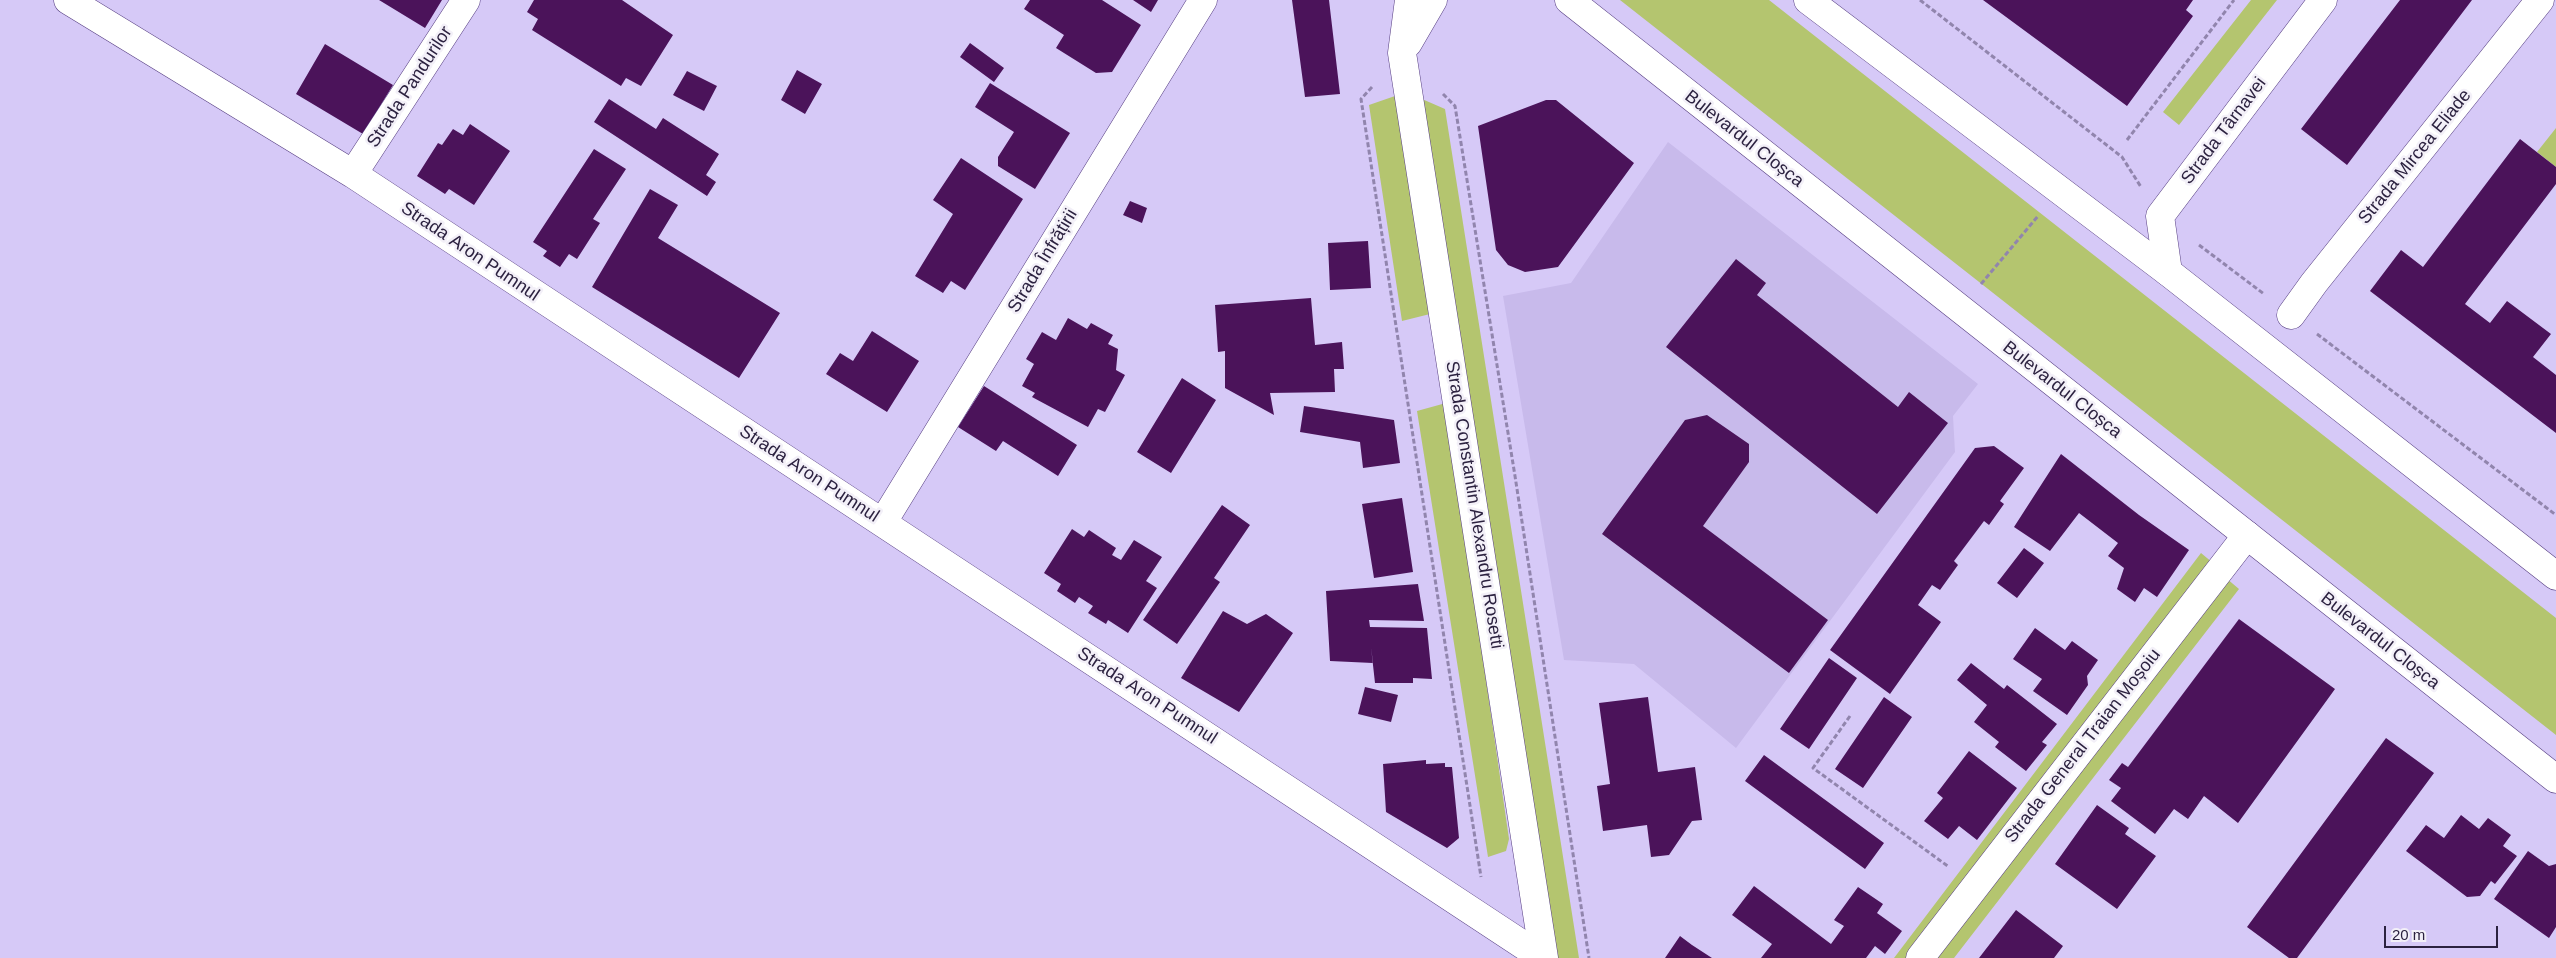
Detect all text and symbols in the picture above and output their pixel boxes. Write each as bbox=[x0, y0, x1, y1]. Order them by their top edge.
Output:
street label: Strada Pandurilor bbox=[363, 22, 457, 152]
street label: Strada Târnavei bbox=[2177, 73, 2271, 189]
street label: Strada Mircea Eliade bbox=[2354, 85, 2476, 229]
street label: Bulevardul Cloșca bbox=[1680, 86, 1808, 192]
street label: Strada Aron Pumnul bbox=[397, 198, 543, 306]
street label: Strada Înfrățirii bbox=[1004, 205, 1082, 317]
street label: Bulevardul Cloșca bbox=[1998, 337, 2126, 443]
street label: Strada Constantin Alexandru Rosetti bbox=[1441, 360, 1507, 650]
street label: Strada Aron Pumnul bbox=[735, 421, 883, 527]
street label: Bulevardul Cloșca bbox=[2316, 588, 2444, 694]
street label: Strada Aron Pumnul bbox=[1073, 643, 1221, 749]
street label: Strada General Traian Moșoiu bbox=[2000, 645, 2166, 847]
scale bar bbox=[2386, 916, 2500, 948]
text: 20 m bbox=[2392, 926, 2425, 943]

